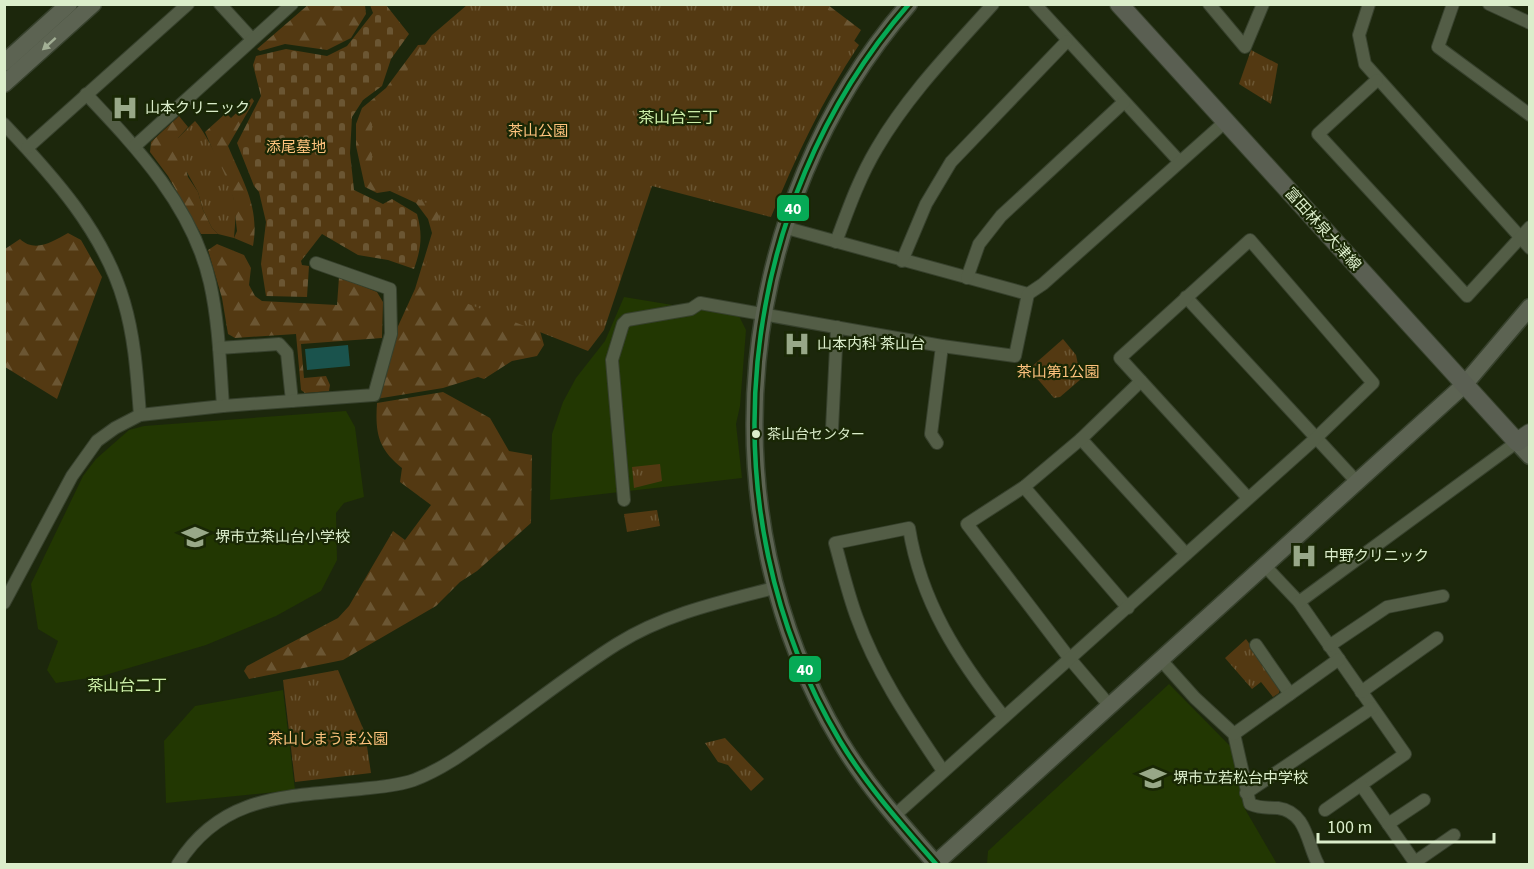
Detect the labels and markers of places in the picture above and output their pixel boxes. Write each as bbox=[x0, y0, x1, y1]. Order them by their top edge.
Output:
hospital icon: 山本クリニック bbox=[110, 93, 140, 123]
place label: 山本クリニック bbox=[145, 98, 250, 119]
hospital icon: 山本内科 茶山台 bbox=[782, 329, 812, 359]
place label: 山本内科 茶山台 bbox=[817, 334, 925, 355]
place label: 茶山台センター bbox=[767, 425, 865, 445]
marker: 茶山台センター bbox=[750, 428, 762, 440]
school or university icon: 堺市立茶山台小学校 bbox=[180, 522, 210, 552]
place label: 堺市立茶山台小学校 bbox=[215, 527, 350, 548]
hospital icon: 中野クリニック bbox=[1289, 541, 1319, 571]
place label: 中野クリニック bbox=[1324, 546, 1429, 567]
school or university icon: 堺市立若松台中学校 bbox=[1138, 763, 1168, 793]
place label: 堺市立若松台中学校 bbox=[1173, 768, 1308, 789]

